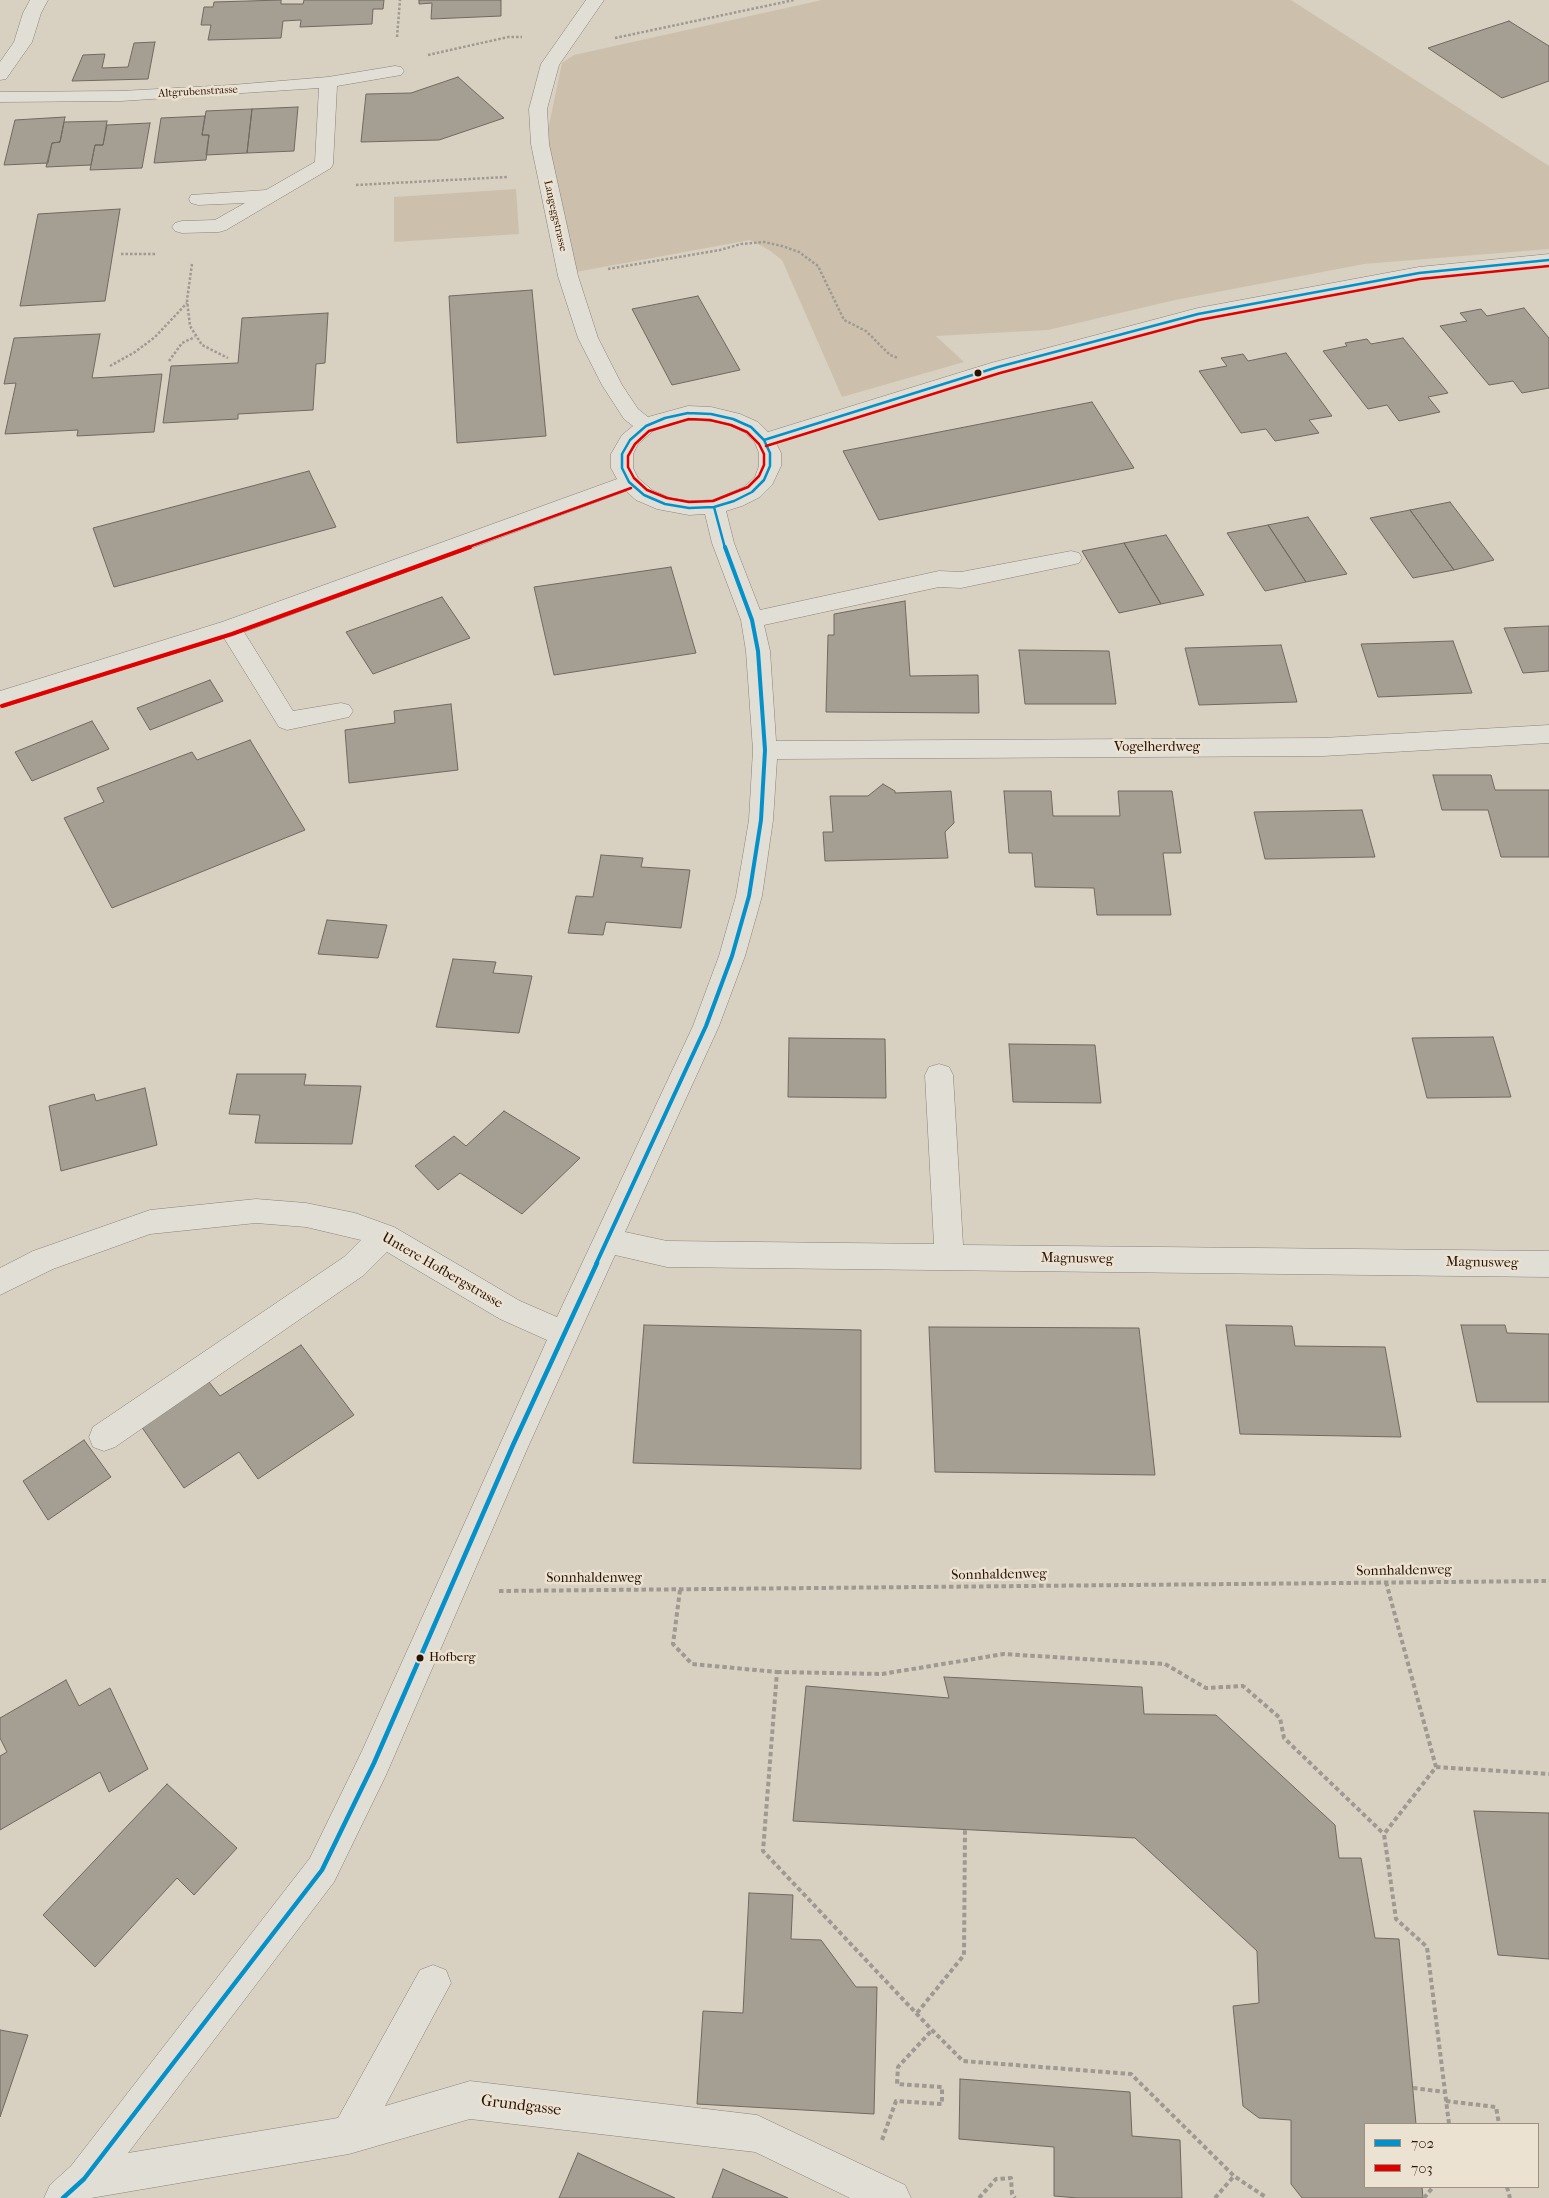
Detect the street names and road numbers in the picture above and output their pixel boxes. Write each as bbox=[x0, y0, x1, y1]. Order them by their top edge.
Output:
street label: Altgrubenstrasse bbox=[158, 83, 238, 101]
street label: Langeggstrasse bbox=[540, 179, 570, 253]
street label: Vogelherdweg bbox=[1114, 740, 1200, 756]
street label: Untere Hofbergstrasse bbox=[379, 1230, 505, 1312]
street label: Magnusweg bbox=[1041, 1250, 1113, 1268]
street label: Magnusweg bbox=[1446, 1254, 1518, 1272]
street label: Sonnhaldenweg bbox=[1356, 1562, 1452, 1580]
street label: Sonnhaldenweg bbox=[951, 1566, 1047, 1584]
street label: Sonnhaldenweg bbox=[546, 1571, 642, 1587]
street label: Grundgasse bbox=[480, 2092, 562, 2120]

